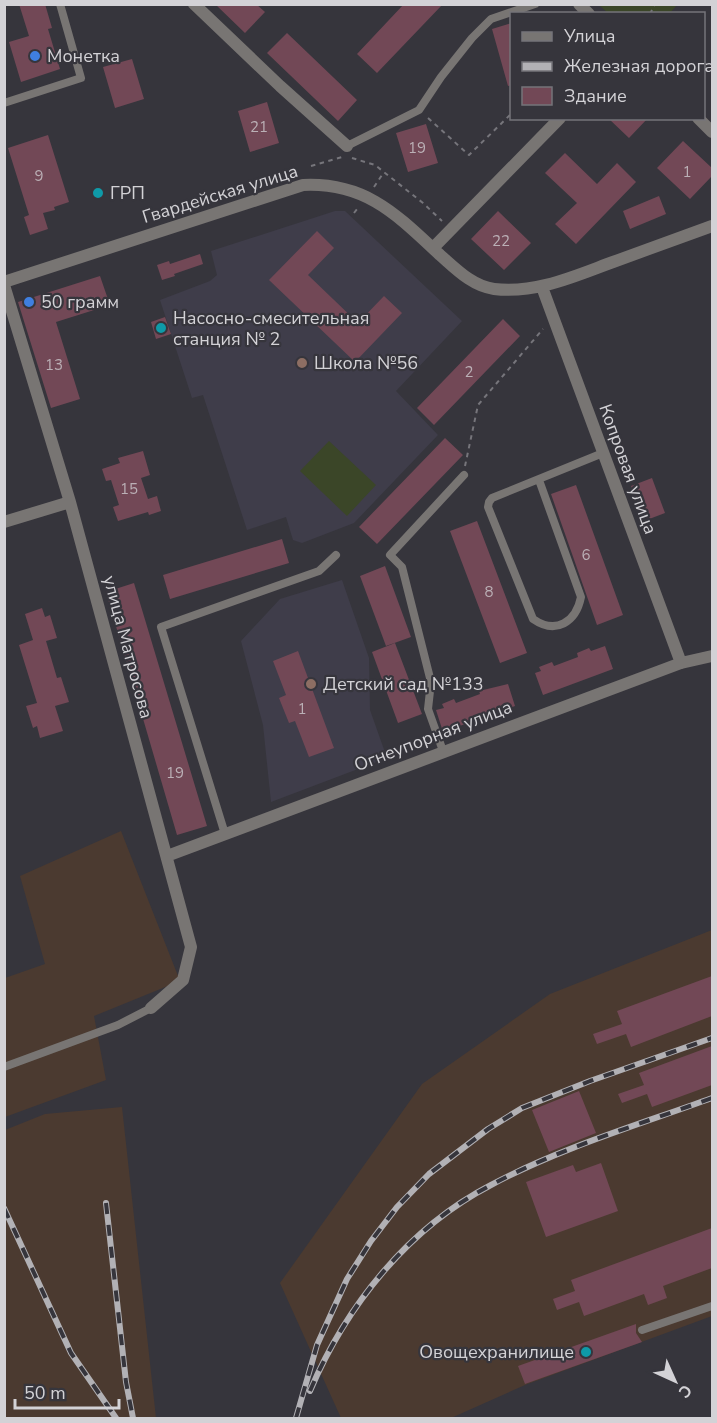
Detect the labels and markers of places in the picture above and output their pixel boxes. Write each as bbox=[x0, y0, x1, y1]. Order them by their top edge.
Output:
place label: Монетка bbox=[47, 44, 120, 68]
marker: Монетка bbox=[28, 49, 42, 63]
place label: ГРП bbox=[110, 181, 145, 205]
marker: ГРП bbox=[91, 186, 105, 200]
place label: 50 грамм bbox=[41, 290, 119, 314]
marker: 50 грамм bbox=[22, 295, 36, 309]
place label: Насосно-смесительная станция № 2 bbox=[173, 306, 369, 351]
marker: Насосно-смесительная станция № 2 bbox=[154, 321, 168, 335]
place label: Школа №56 bbox=[314, 351, 418, 375]
marker: Школа №56 bbox=[295, 356, 309, 370]
place label: Детский сад №133 bbox=[323, 672, 484, 696]
marker: Детский сад №133 bbox=[304, 677, 318, 691]
place label: Овощехранилище bbox=[419, 1340, 574, 1364]
marker: Овощехранилище bbox=[579, 1345, 593, 1359]

